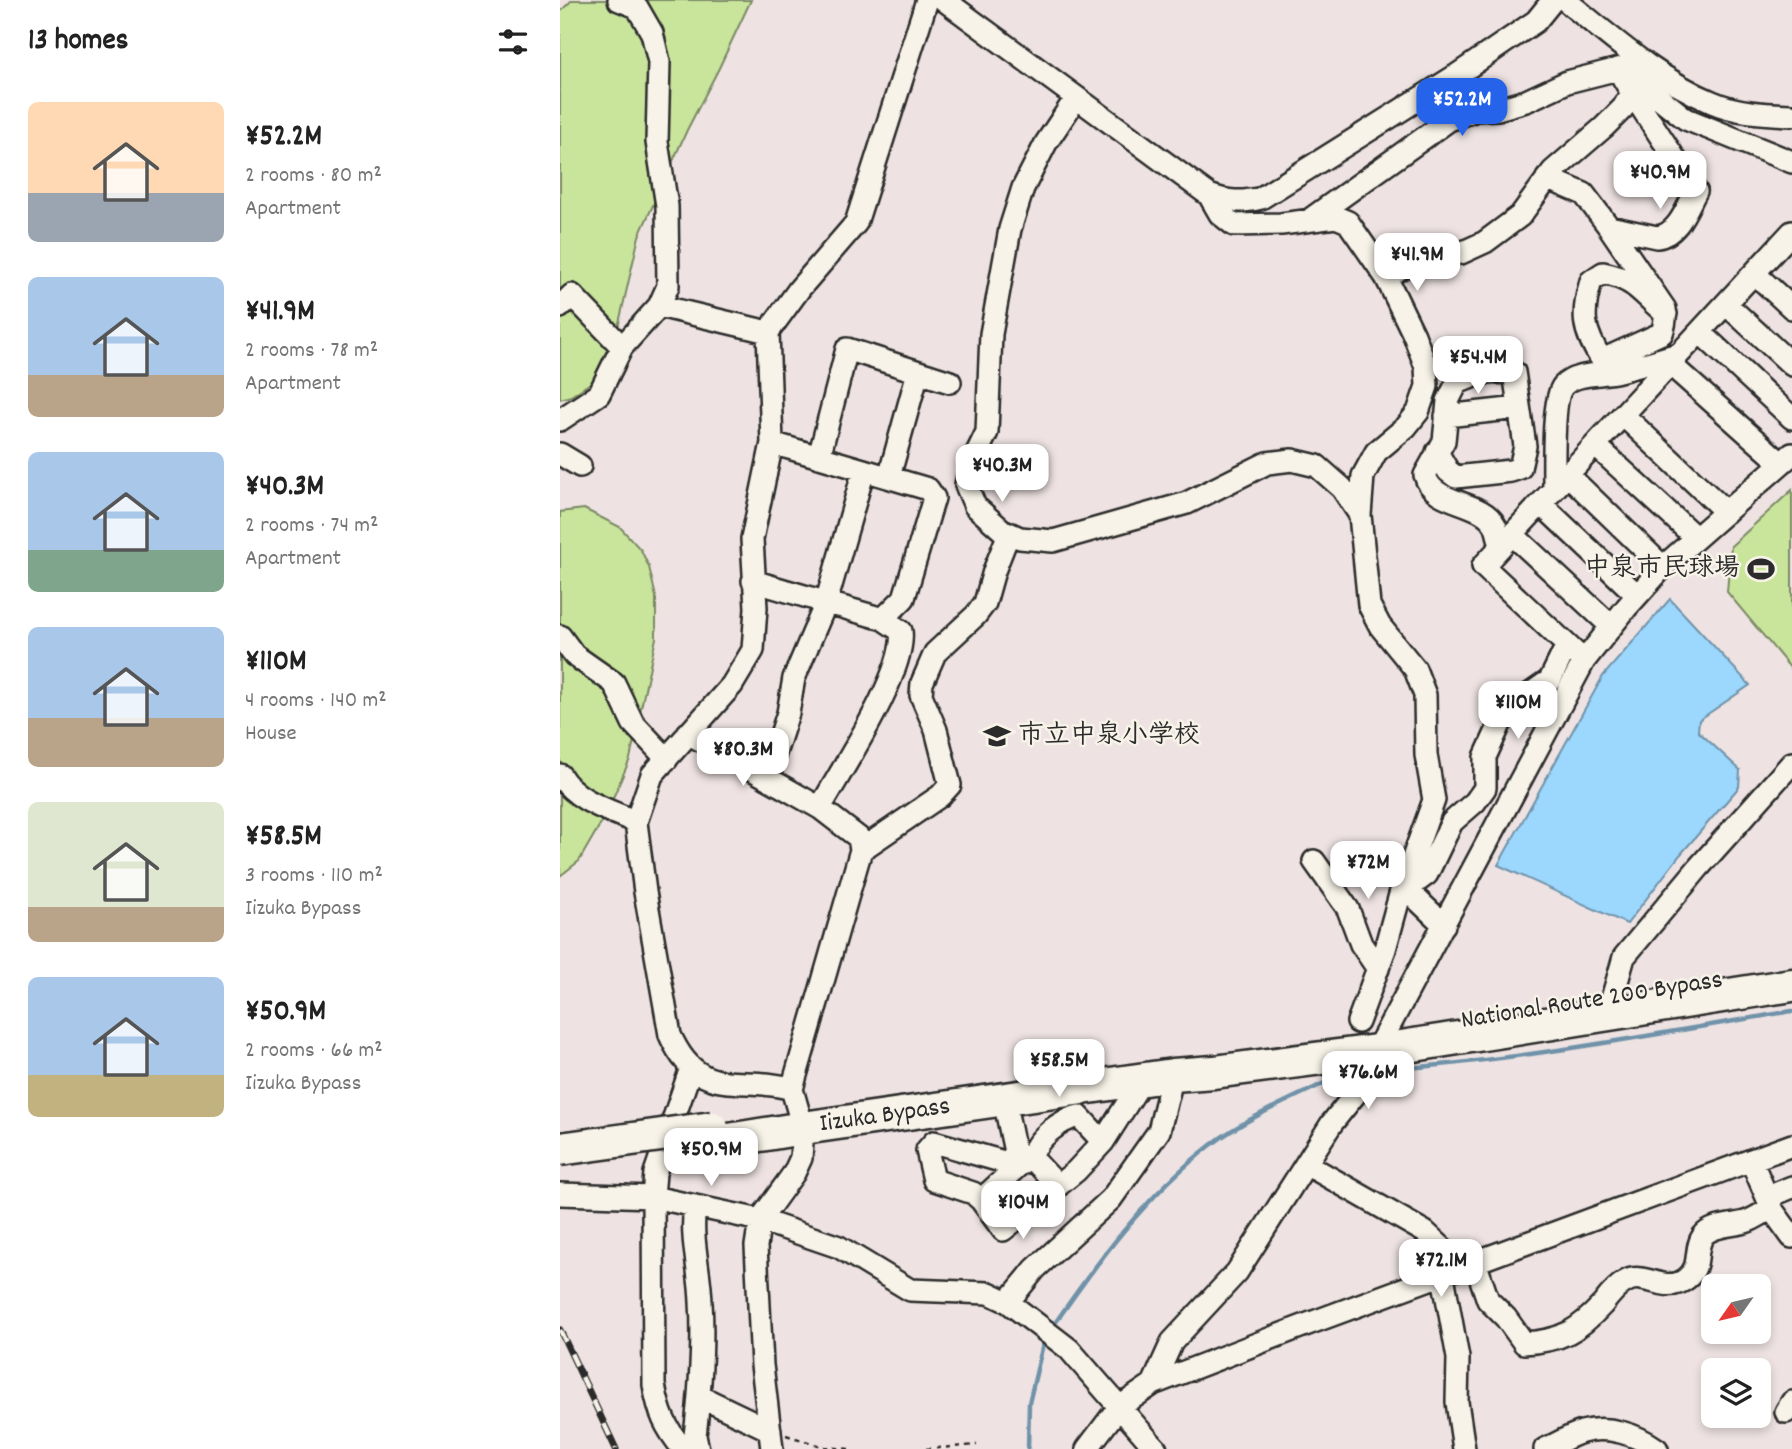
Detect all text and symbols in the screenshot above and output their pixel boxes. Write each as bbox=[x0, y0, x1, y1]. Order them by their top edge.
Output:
text: 13 homes bbox=[28, 21, 128, 64]
icon: filters bbox=[494, 23, 532, 61]
pin: ¥52.2M bbox=[1405, 78, 1519, 138]
text: ¥52.2M bbox=[1432, 84, 1492, 117]
text: ¥52.2M bbox=[245, 117, 322, 160]
icon: home bbox=[84, 130, 168, 214]
pin: ¥40.9M bbox=[1603, 152, 1717, 211]
text: ¥40.9M bbox=[1629, 157, 1691, 190]
text: 2 rooms · 80 m² bbox=[245, 160, 382, 193]
text: Apartment bbox=[245, 193, 341, 226]
pin: ¥41.9M bbox=[1360, 233, 1474, 293]
text: ¥41.9M bbox=[1390, 239, 1444, 272]
text: ¥41.9M bbox=[245, 292, 315, 335]
icon: home bbox=[84, 305, 168, 389]
text: 2 rooms · 78 m² bbox=[245, 335, 378, 368]
pin: ¥54.4M bbox=[1421, 336, 1535, 396]
text: ¥54.4M bbox=[1449, 342, 1507, 375]
text: Apartment bbox=[245, 368, 341, 401]
pin: ¥40.3M bbox=[945, 444, 1059, 504]
text: ¥40.3M bbox=[972, 450, 1032, 483]
text: ¥40.3M bbox=[245, 467, 324, 510]
icon: home bbox=[84, 480, 168, 564]
text: 2 rooms · 74 m² bbox=[245, 510, 378, 543]
text: Apartment bbox=[245, 543, 341, 576]
place label: 中泉市民球場 bbox=[1584, 551, 1740, 588]
sports icon: 中泉市民球場 bbox=[1746, 554, 1776, 584]
text: ¥110M bbox=[245, 642, 307, 685]
icon: home bbox=[84, 655, 168, 739]
pin: ¥110M bbox=[1469, 682, 1567, 741]
text: 4 rooms · 140 m² bbox=[245, 685, 387, 718]
text: ¥110M bbox=[1494, 687, 1542, 720]
text: House bbox=[245, 718, 297, 751]
place label: 市立中泉小学校 bbox=[1018, 718, 1200, 755]
school or university icon: 市立中泉小学校 bbox=[982, 721, 1012, 751]
pin: ¥80.3M bbox=[686, 728, 800, 788]
text: ¥80.3M bbox=[713, 734, 773, 767]
text: ¥58.5M bbox=[245, 817, 322, 860]
icon: home bbox=[84, 830, 168, 914]
pin: ¥72M bbox=[1327, 842, 1409, 901]
text: ¥72M bbox=[1346, 847, 1390, 880]
text: 3 rooms · 110 m² bbox=[245, 860, 383, 893]
text: Iizuka Bypass bbox=[245, 893, 361, 926]
street label: National Route 200 Bypass bbox=[1459, 962, 1725, 1040]
text: ¥50.9M bbox=[245, 992, 326, 1035]
icon: home bbox=[84, 1005, 168, 1089]
text: 2 rooms · 66 m² bbox=[245, 1035, 383, 1068]
pin: ¥58.5M bbox=[1002, 1040, 1116, 1099]
text: ¥58.5M bbox=[1030, 1045, 1088, 1078]
pin: ¥76.6M bbox=[1311, 1052, 1425, 1111]
text: ¥76.6M bbox=[1338, 1057, 1398, 1090]
text: Iizuka Bypass bbox=[245, 1068, 361, 1101]
street label: Iizuka Bypass bbox=[817, 1089, 953, 1143]
pin: ¥50.9M bbox=[654, 1128, 768, 1188]
text: ¥50.9M bbox=[680, 1134, 742, 1167]
pin: ¥104M bbox=[974, 1182, 1072, 1241]
text: ¥104M bbox=[997, 1187, 1049, 1220]
pin: ¥72.1M bbox=[1384, 1240, 1498, 1299]
text: ¥72.1M bbox=[1415, 1245, 1467, 1278]
north arrow bbox=[1701, 1274, 1771, 1344]
map controls bbox=[1701, 1274, 1771, 1428]
button: layers bbox=[1701, 1358, 1771, 1428]

